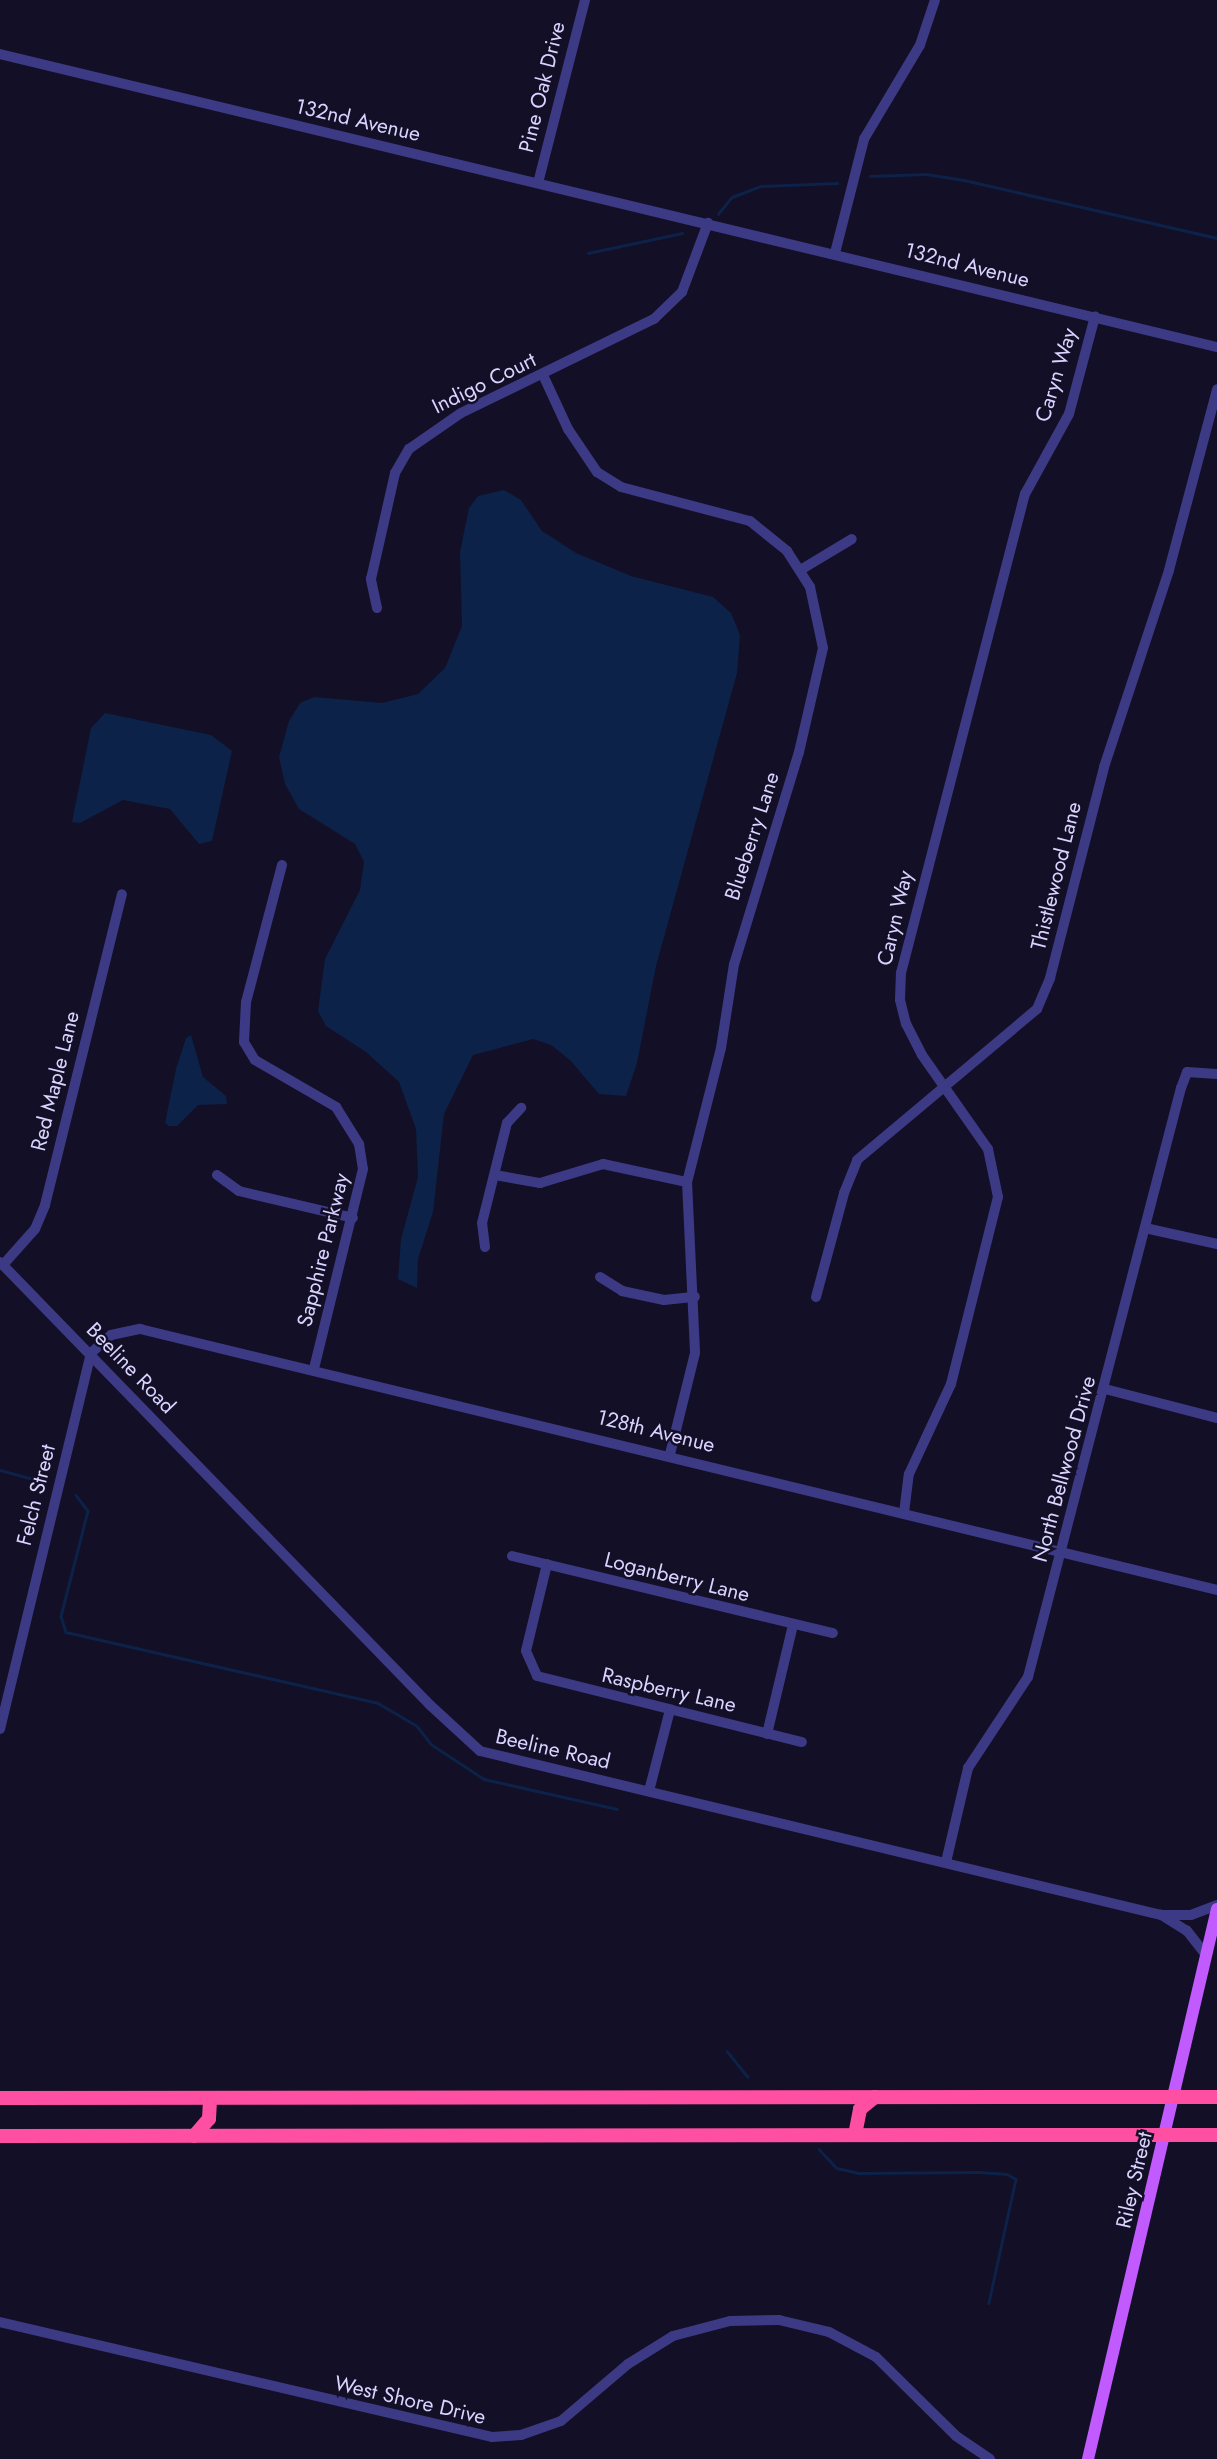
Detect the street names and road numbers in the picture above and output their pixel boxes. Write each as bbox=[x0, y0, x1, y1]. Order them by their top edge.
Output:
street label: Pine Oak Drive bbox=[514, 19, 570, 155]
street label: 132nd Avenue bbox=[293, 93, 423, 147]
street label: 132nd Avenue bbox=[902, 237, 1032, 293]
street label: Caryn Way bbox=[1030, 325, 1082, 425]
street label: Indigo Court bbox=[428, 347, 540, 419]
street label: Blueberry Lane bbox=[719, 769, 785, 903]
street label: Thistlewood Lane bbox=[1025, 799, 1087, 953]
street label: Caryn Way bbox=[872, 868, 918, 968]
street label: Red Maple Lane bbox=[25, 1008, 85, 1154]
street label: Sapphire Parkway bbox=[292, 1171, 354, 1329]
street label: Beeline Road bbox=[81, 1317, 181, 1419]
street label: North Bellwood Drive bbox=[1027, 1373, 1101, 1565]
street label: 128th Avenue bbox=[594, 1404, 718, 1458]
street label: Felch Street bbox=[11, 1442, 61, 1548]
street label: Loganberry Lane bbox=[602, 1547, 752, 1607]
street label: Raspberry Lane bbox=[599, 1662, 739, 1718]
street label: Beeline Road bbox=[493, 1724, 613, 1774]
street label: Riley Street bbox=[1111, 2129, 1157, 2231]
street label: West Shore Drive bbox=[332, 2370, 488, 2430]

